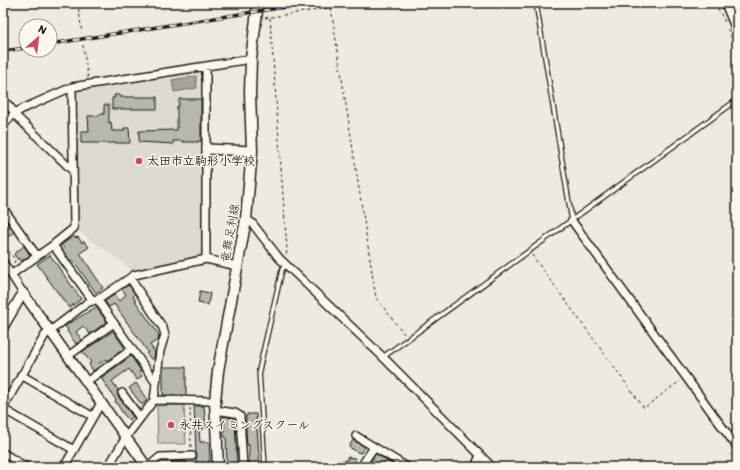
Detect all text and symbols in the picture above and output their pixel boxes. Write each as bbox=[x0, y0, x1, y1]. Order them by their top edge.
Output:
north arrow bbox=[18, 18, 58, 58]
text: N bbox=[36, 22, 49, 37]
place label: 太田市立駒形小学校 bbox=[147, 154, 255, 168]
marker: 太田市立駒形小学校 bbox=[134, 156, 144, 166]
street label: 竜舞足利線 bbox=[218, 202, 242, 264]
place label: 永井スイミングスクール bbox=[179, 418, 310, 432]
marker: 永井スイミングスクール bbox=[166, 420, 176, 430]

